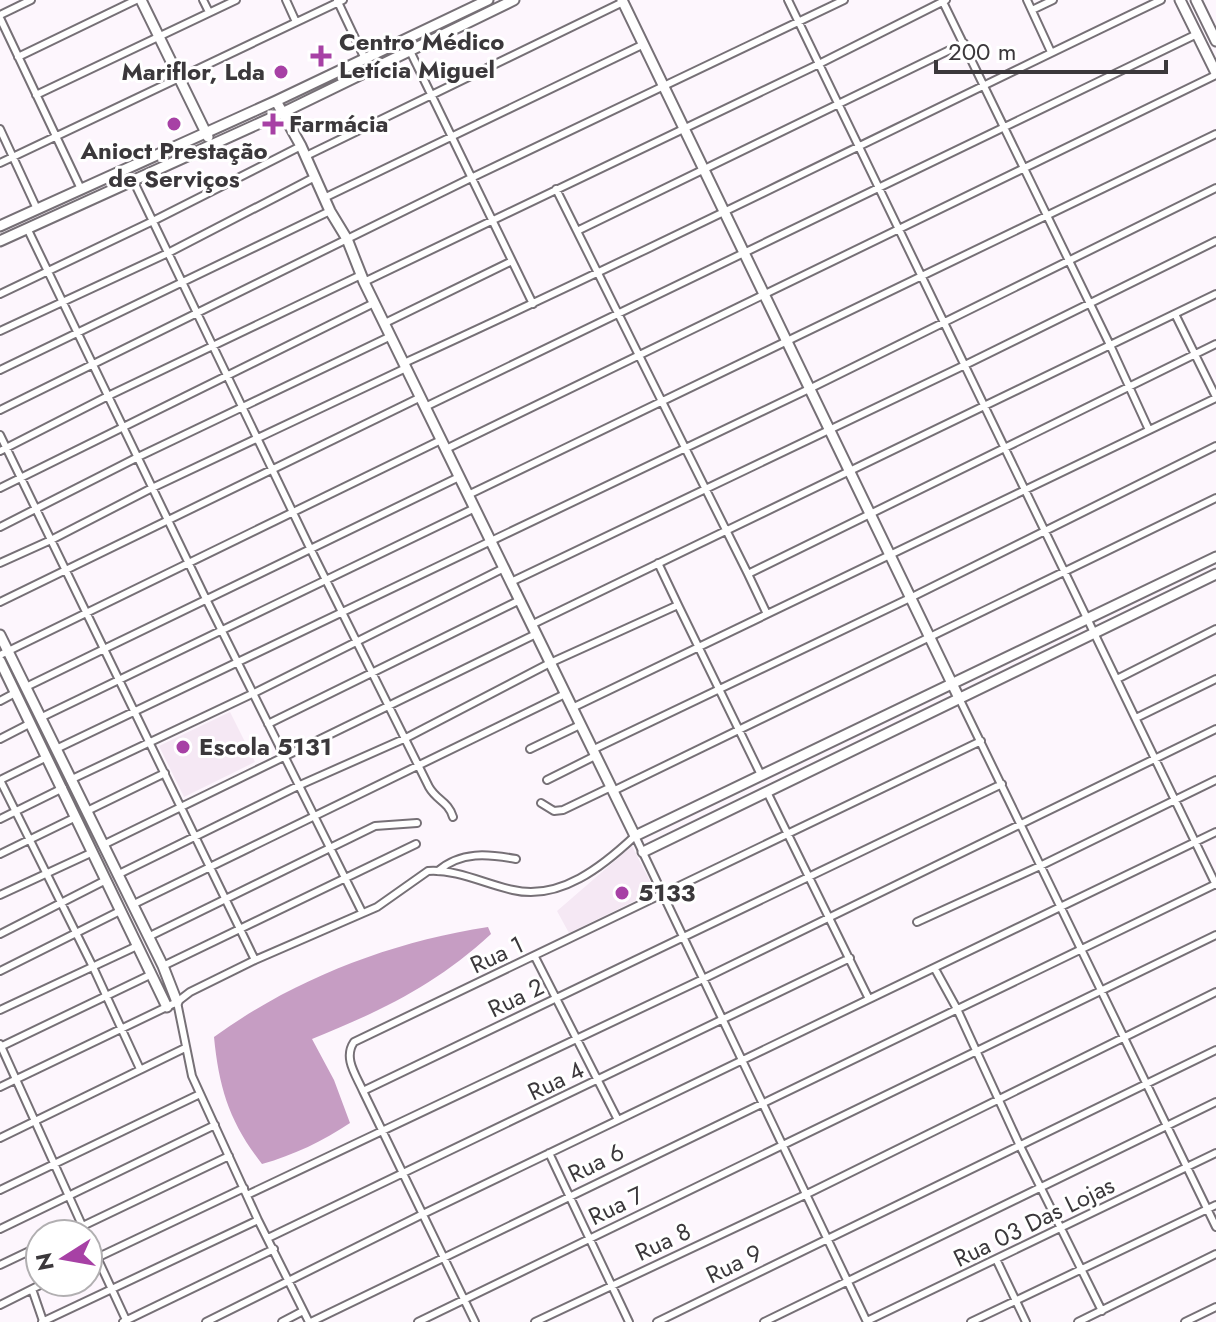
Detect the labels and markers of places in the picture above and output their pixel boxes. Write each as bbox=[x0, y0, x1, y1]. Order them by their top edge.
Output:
place label: Centro Médico Letícia Miguel bbox=[339, 24, 504, 87]
marker: Centro Médico Letícia Miguel bbox=[310, 45, 332, 67]
place label: Mariflor, Lda bbox=[121, 54, 265, 89]
marker: Mariflor, Lda bbox=[272, 63, 290, 81]
place label: Farmácia bbox=[289, 106, 389, 141]
marker: Anioct Prestação de Serviços bbox=[165, 115, 183, 133]
marker: Farmácia bbox=[264, 115, 282, 133]
place label: Anioct Prestação de Serviços bbox=[79, 133, 268, 196]
place label: Escola 5131 bbox=[199, 729, 332, 764]
marker: Escola 5131 bbox=[174, 738, 192, 756]
place label: 5133 bbox=[638, 875, 696, 910]
marker: 5133 bbox=[613, 884, 631, 902]

